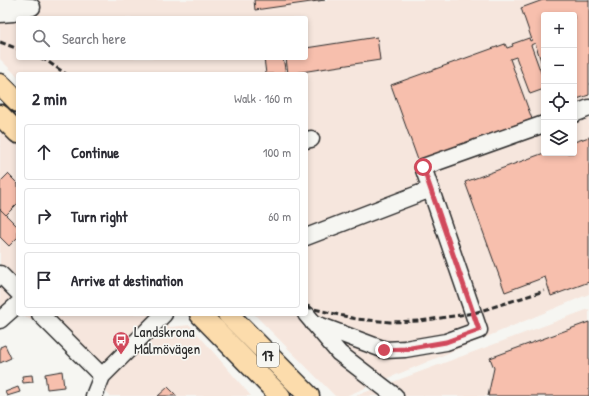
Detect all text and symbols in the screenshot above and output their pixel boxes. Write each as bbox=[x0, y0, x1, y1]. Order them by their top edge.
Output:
map controls bbox=[541, 12, 577, 156]
button: + bbox=[541, 12, 577, 48]
search box bbox=[16, 16, 308, 60]
icon: search bbox=[30, 27, 52, 49]
text: Search here bbox=[62, 28, 126, 49]
button: − bbox=[541, 48, 577, 84]
button: locate bbox=[541, 84, 577, 120]
text: 2 min bbox=[32, 87, 67, 110]
text: Walk · 160 m bbox=[234, 89, 292, 107]
button: layers bbox=[541, 120, 577, 156]
icon: ahead bbox=[33, 141, 55, 163]
text: Continue bbox=[71, 142, 119, 163]
text: 100 m bbox=[263, 143, 291, 161]
route start bbox=[414, 158, 432, 176]
icon: right bbox=[33, 205, 55, 227]
text: Turn right bbox=[71, 206, 127, 227]
text: 60 m bbox=[268, 207, 291, 225]
icon: arrive bbox=[33, 269, 55, 291]
text: Arrive at destination bbox=[71, 270, 183, 291]
place label: Landskrona Malmövägen bbox=[134, 321, 201, 359]
bus stop icon: Landskrona Malmövägen bbox=[111, 330, 131, 355]
route end bbox=[375, 341, 393, 359]
road number: 17 bbox=[257, 343, 279, 367]

